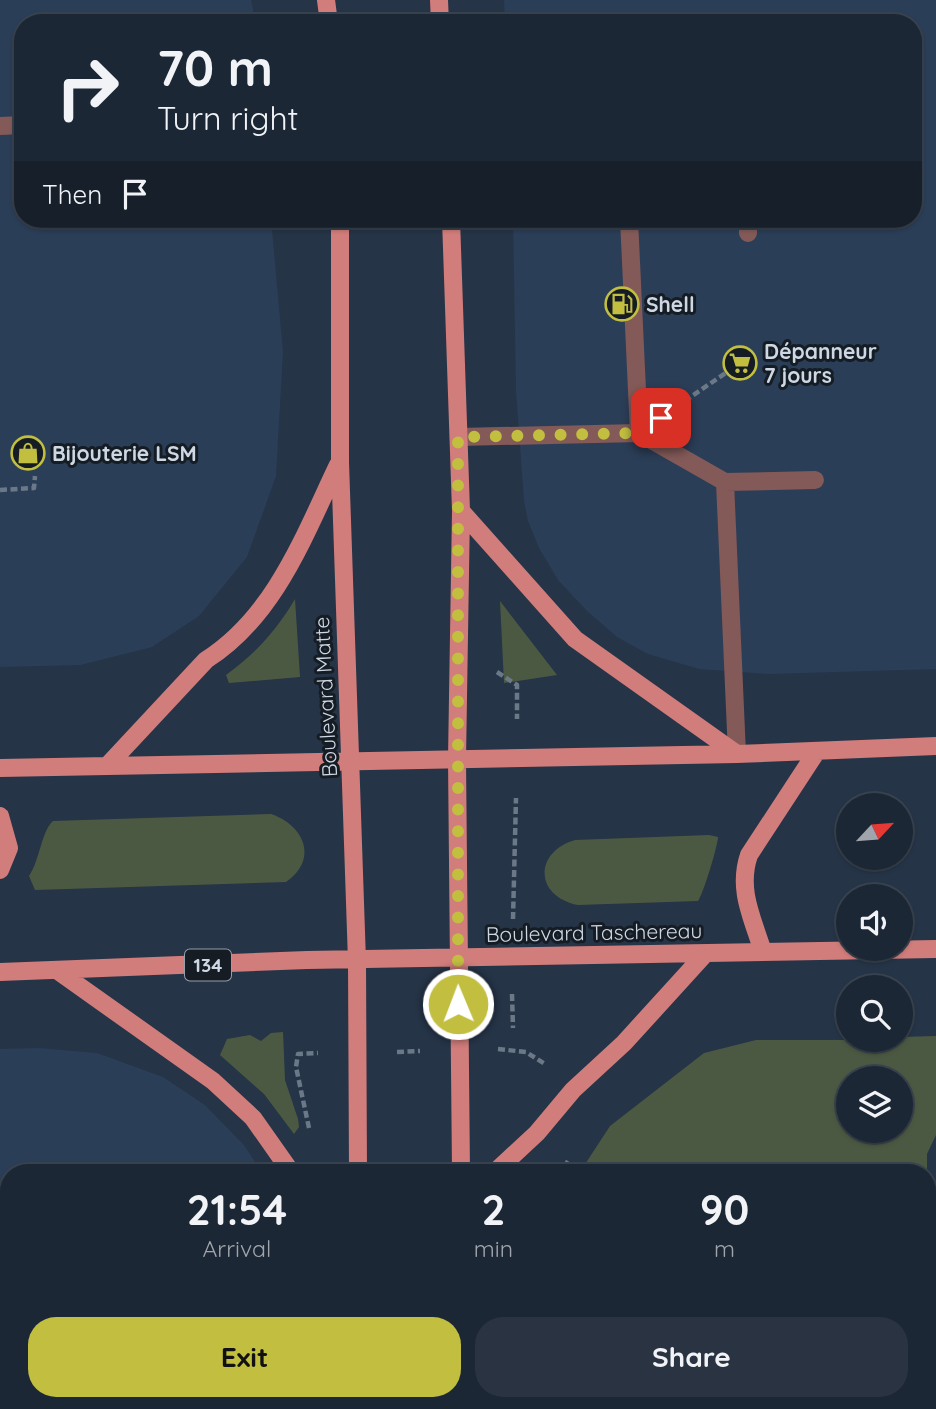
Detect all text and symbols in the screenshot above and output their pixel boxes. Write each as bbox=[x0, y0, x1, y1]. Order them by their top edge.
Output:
text: 70 m bbox=[157, 37, 273, 98]
icon: right bbox=[42, 42, 133, 133]
text: Turn right bbox=[157, 98, 298, 138]
icon: arrive bbox=[116, 175, 154, 213]
text: Then bbox=[42, 178, 102, 211]
fuel station icon: Shell bbox=[603, 285, 641, 323]
place label: Shell bbox=[646, 291, 695, 317]
place label: Dépanneur 7 jours bbox=[764, 338, 877, 388]
supermarket icon: Dépanneur 7 jours bbox=[721, 344, 759, 382]
pin bbox=[631, 388, 691, 448]
icon: arrive bbox=[642, 399, 680, 437]
shop icon: Bijouterie LSM bbox=[9, 434, 47, 472]
place label: Bijouterie LSM bbox=[52, 440, 197, 466]
street label: Boulevard Matte bbox=[308, 616, 342, 778]
north arrow bbox=[836, 793, 914, 870]
map controls bbox=[836, 793, 913, 1143]
button: sound bbox=[836, 884, 913, 961]
street label: Boulevard Taschereau bbox=[486, 917, 702, 947]
road number: 134 bbox=[185, 950, 231, 981]
position arrow bbox=[421, 967, 495, 1041]
button: search bbox=[836, 975, 913, 1052]
button: layers bbox=[836, 1066, 913, 1143]
text: 21:54 bbox=[187, 1183, 287, 1236]
text: 2 bbox=[481, 1183, 505, 1236]
text: 90 bbox=[700, 1183, 749, 1236]
text: Arrival bbox=[202, 1234, 271, 1263]
text: min bbox=[474, 1234, 513, 1263]
text: m bbox=[714, 1234, 735, 1263]
button: Exit bbox=[28, 1317, 461, 1397]
button: Share bbox=[475, 1317, 908, 1397]

